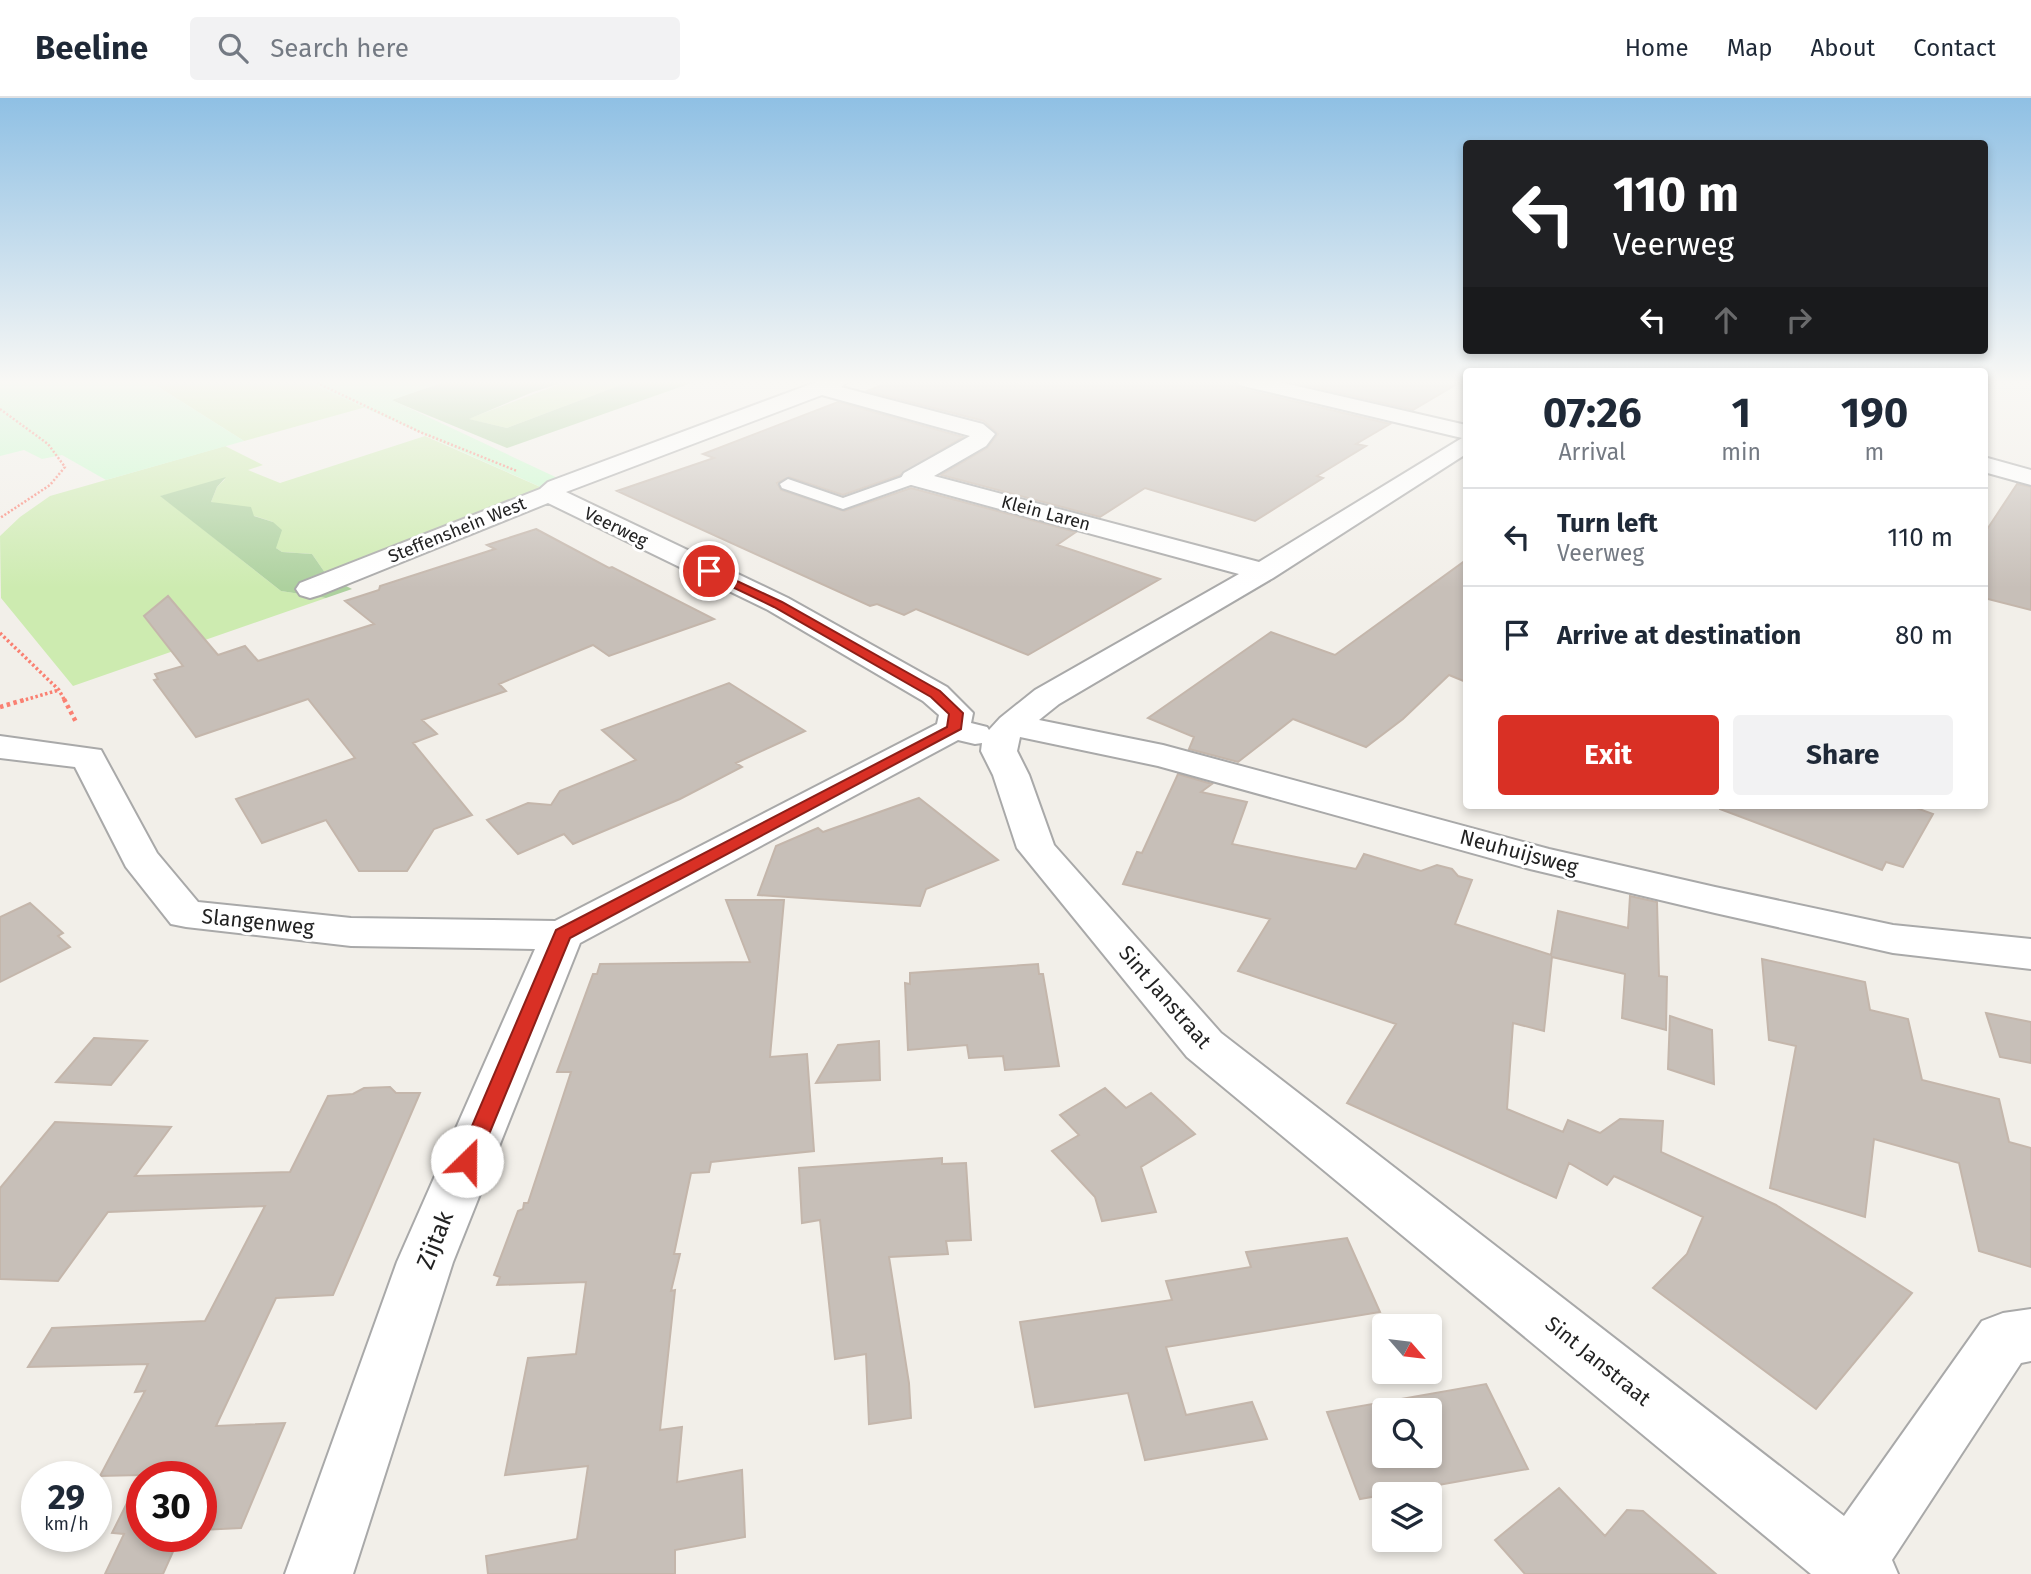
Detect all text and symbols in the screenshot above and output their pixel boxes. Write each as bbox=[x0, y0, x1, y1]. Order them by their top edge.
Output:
search box bbox=[190, 17, 680, 80]
text: Beeline bbox=[35, 28, 148, 68]
icon: search bbox=[214, 29, 252, 67]
text: Search here bbox=[270, 33, 409, 64]
text: Home bbox=[1625, 34, 1689, 62]
text: Map bbox=[1727, 34, 1773, 62]
text: About bbox=[1811, 34, 1875, 62]
text: Contact bbox=[1913, 34, 1996, 62]
text: 110 m bbox=[1613, 165, 1739, 224]
icon: left bbox=[1498, 168, 1589, 259]
text: Veerweg bbox=[1613, 225, 1734, 263]
icon: left bbox=[1634, 301, 1672, 339]
icon: ahead bbox=[1707, 301, 1745, 339]
icon: right bbox=[1780, 301, 1818, 339]
text: 07:26 bbox=[1543, 388, 1642, 438]
text: 1 bbox=[1731, 388, 1751, 438]
text: 190 bbox=[1841, 388, 1908, 438]
text: Arrival bbox=[1558, 438, 1626, 466]
text: min bbox=[1721, 438, 1761, 466]
text: m bbox=[1865, 438, 1884, 466]
street label: Klein Laren bbox=[999, 491, 1093, 535]
street label: Steffenshein West bbox=[385, 492, 530, 568]
street label: Veerweg bbox=[581, 502, 652, 552]
text: Turn left bbox=[1557, 508, 1658, 539]
icon: left bbox=[1498, 518, 1536, 556]
text: 110 m bbox=[1887, 522, 1953, 553]
text: Veerweg bbox=[1557, 539, 1644, 567]
pin bbox=[679, 541, 739, 601]
icon: arrive bbox=[690, 552, 728, 590]
icon: arrive bbox=[1498, 616, 1536, 654]
text: Arrive at destination bbox=[1557, 620, 1801, 651]
text: 80 m bbox=[1895, 620, 1953, 651]
button: Exit bbox=[1498, 715, 1719, 795]
button: Share bbox=[1733, 715, 1953, 795]
street label: Neuhuijsweg bbox=[1457, 824, 1581, 880]
street label: Slangenweg bbox=[200, 903, 316, 941]
street label: Sint Janstraat bbox=[1113, 940, 1217, 1054]
position arrow bbox=[430, 1124, 504, 1198]
street label: Zijtak bbox=[411, 1206, 459, 1273]
street label: Sint Janstraat bbox=[1540, 1311, 1656, 1412]
north arrow bbox=[1372, 1314, 1442, 1384]
map controls bbox=[1372, 1314, 1442, 1552]
button: search bbox=[1372, 1398, 1442, 1468]
speed limit sign: 30 bbox=[126, 1461, 217, 1552]
text: 29 bbox=[48, 1476, 85, 1518]
button: layers bbox=[1372, 1482, 1442, 1552]
text: km/h bbox=[44, 1513, 89, 1535]

